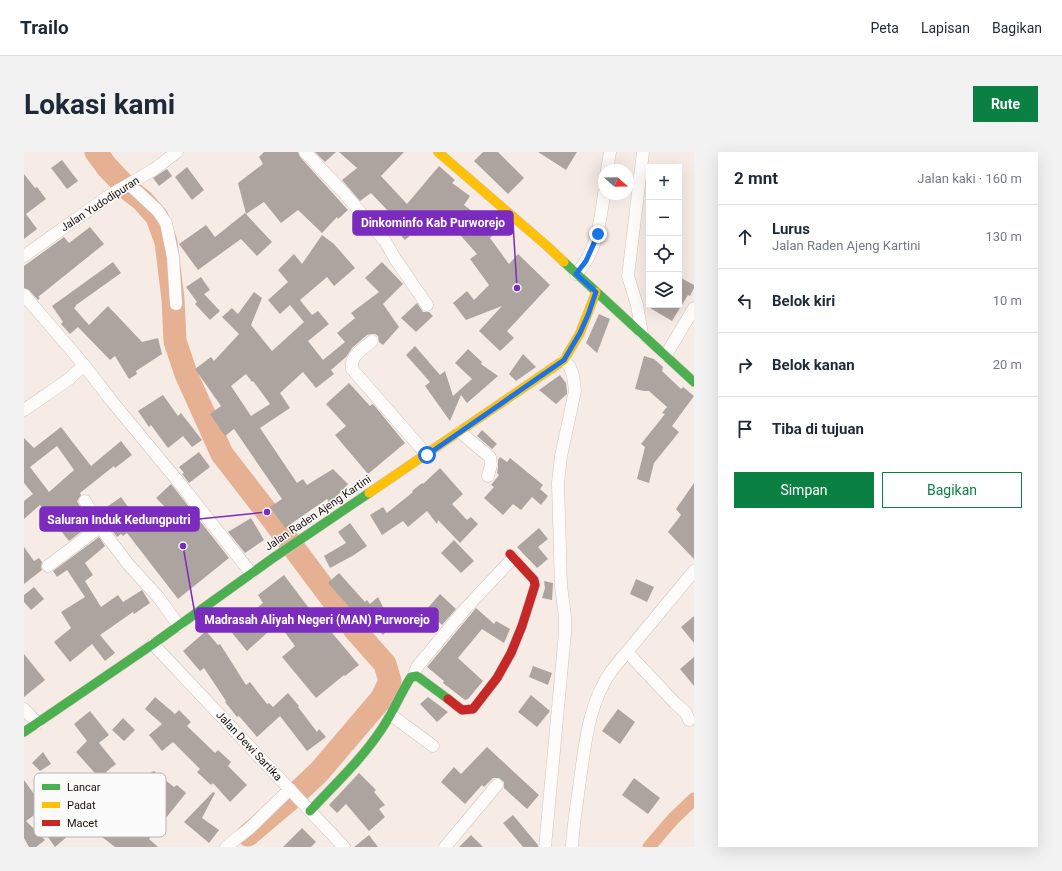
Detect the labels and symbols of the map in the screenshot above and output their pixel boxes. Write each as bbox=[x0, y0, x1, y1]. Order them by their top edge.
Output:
north arrow bbox=[598, 164, 634, 200]
street label: Jalan Yudodipuran bbox=[58, 174, 142, 234]
callout: Dinkominfo Kab Purworejo bbox=[353, 211, 513, 235]
text: Dinkominfo Kab Purworejo bbox=[361, 216, 505, 230]
route end bbox=[589, 225, 607, 243]
route start bbox=[418, 446, 436, 464]
street label: Jalan Raden Ajeng Kartini bbox=[262, 472, 374, 554]
callout: Saluran Induk Kedungputri bbox=[40, 507, 199, 531]
text: Saluran Induk Kedungputri bbox=[47, 513, 191, 527]
callout: Madrasah Aliyah Negeri (MAN) Purworejo bbox=[196, 608, 438, 632]
text: Madrasah Aliyah Negeri (MAN) Purworejo bbox=[204, 613, 430, 627]
street label: Jalan Dewi Sartika bbox=[213, 708, 285, 784]
legend bbox=[34, 773, 166, 837]
text: Lancar bbox=[67, 781, 101, 794]
text: Padat bbox=[67, 799, 96, 812]
text: Macet bbox=[67, 817, 98, 830]

